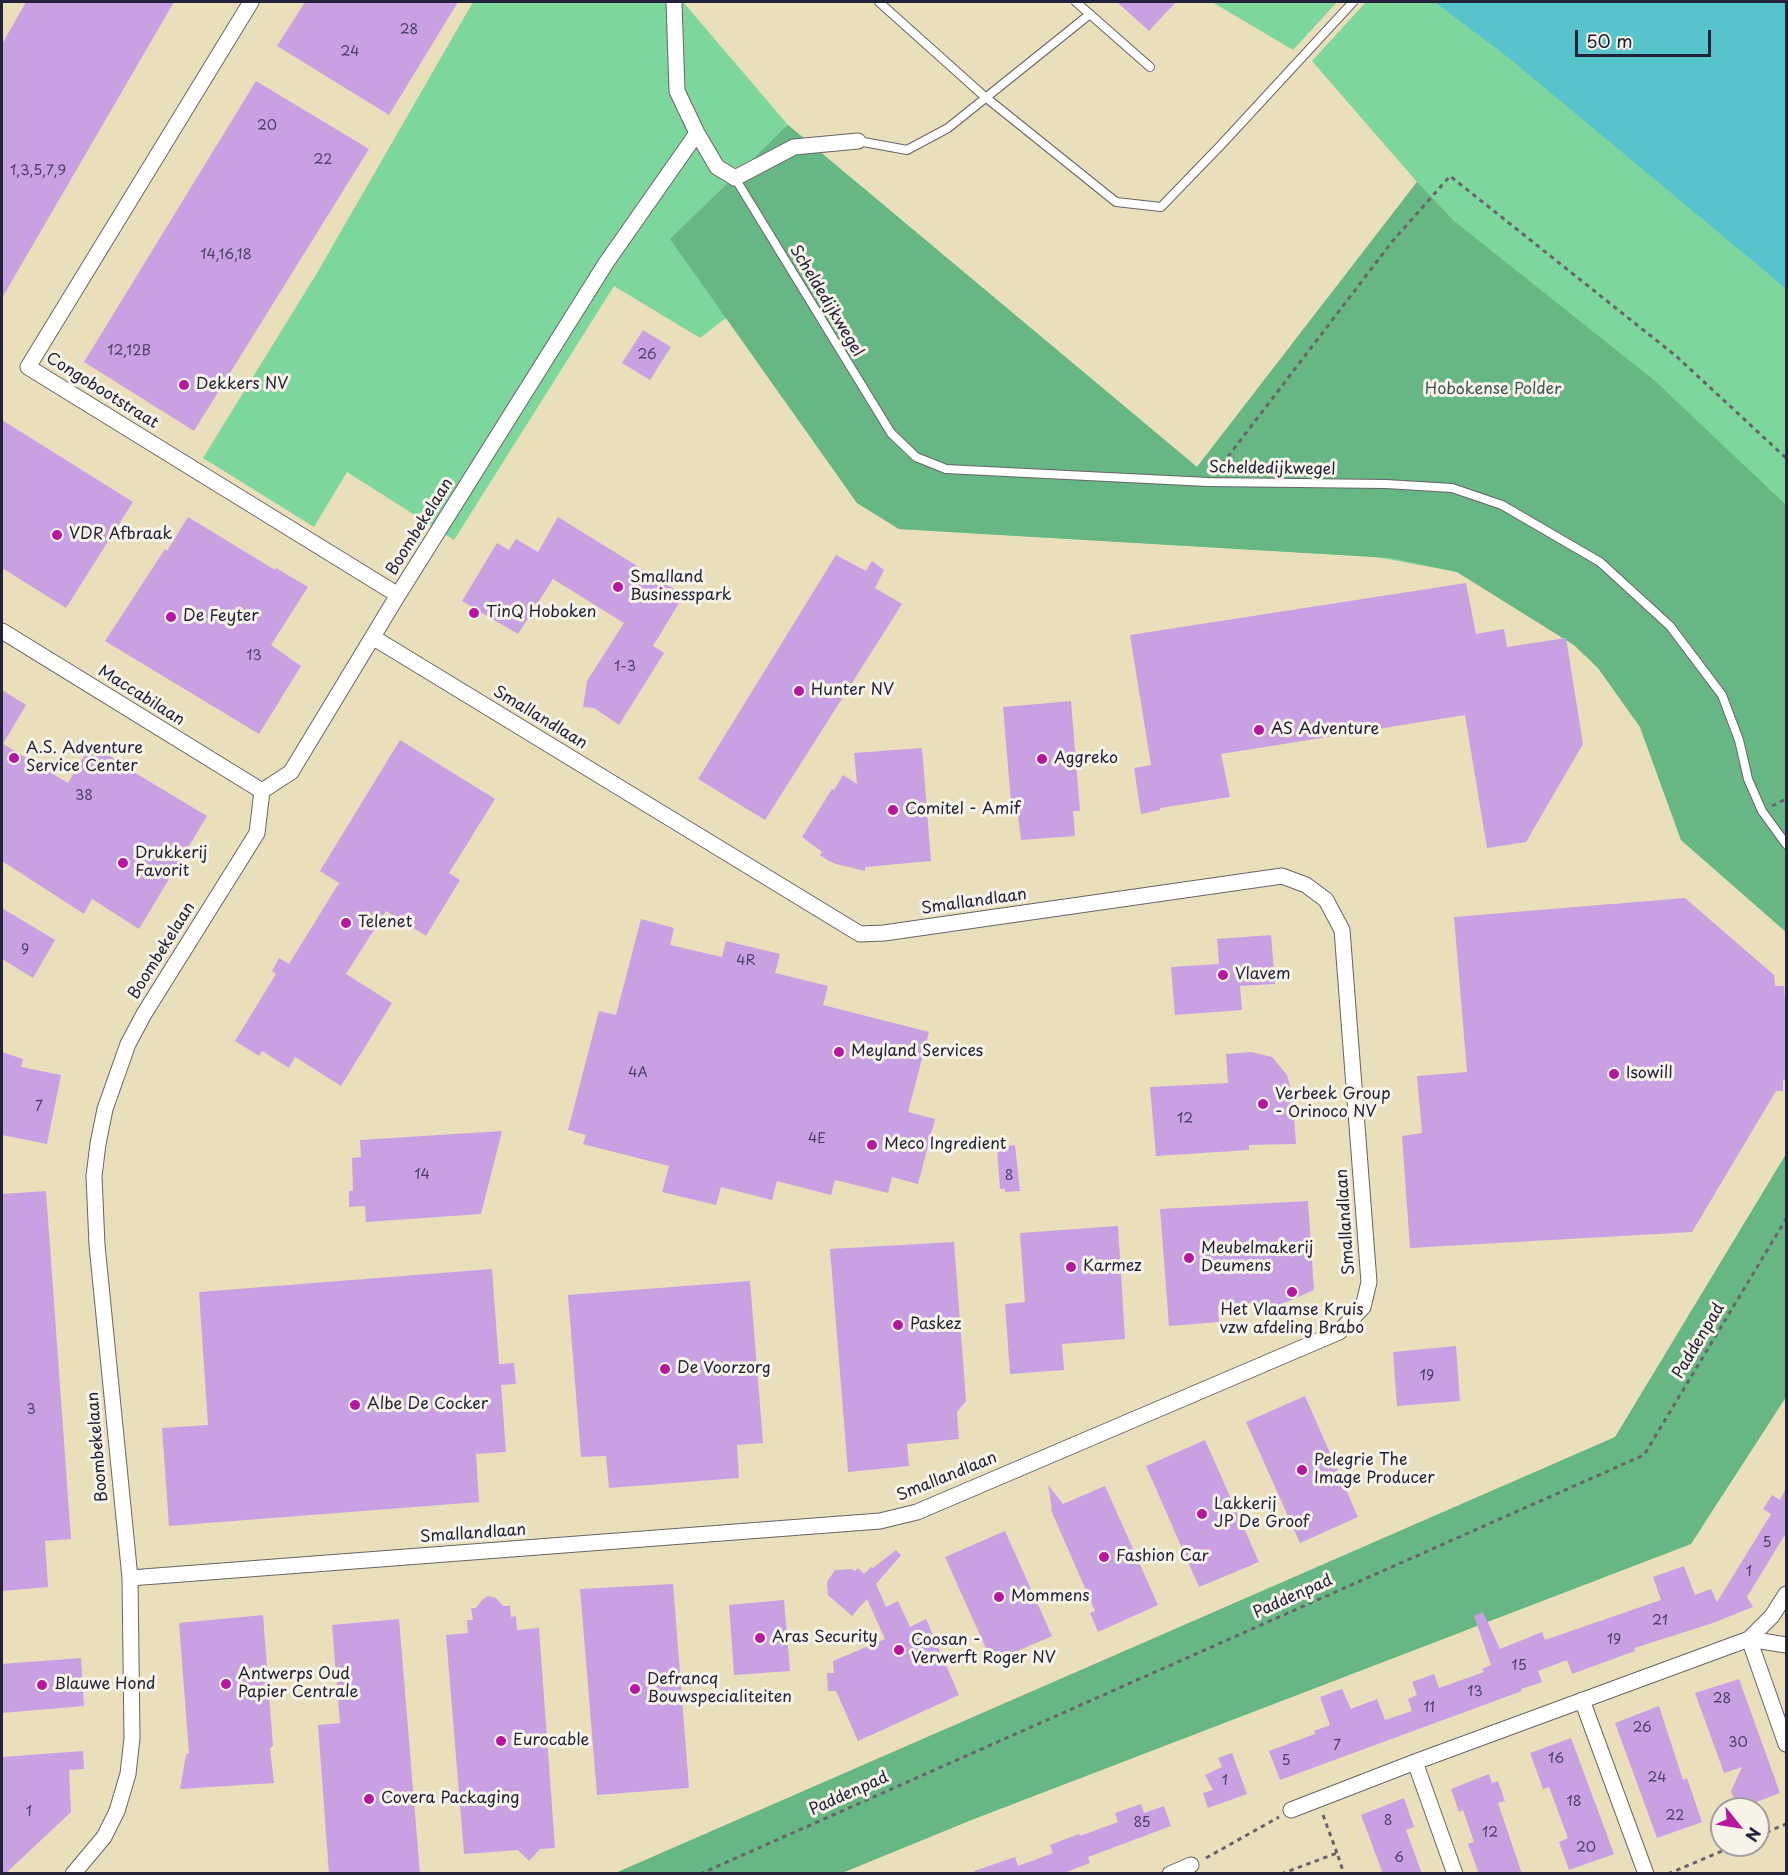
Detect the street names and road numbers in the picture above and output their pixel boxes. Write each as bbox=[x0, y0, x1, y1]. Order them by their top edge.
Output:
street label: Scheldedijkwegel bbox=[785, 242, 867, 360]
street label: Congobootstraat bbox=[42, 349, 162, 433]
street label: Scheldedijkwegel bbox=[1208, 458, 1336, 480]
street label: Boombekelaan bbox=[383, 475, 457, 579]
street label: Maccabilaan bbox=[94, 662, 188, 730]
street label: Smallandlaan bbox=[489, 682, 591, 754]
street label: Smallandlaan bbox=[920, 885, 1028, 919]
street label: Boombekelaan bbox=[125, 899, 199, 1003]
street label: Smallandlaan bbox=[1333, 1168, 1359, 1276]
street label: Paddenpad bbox=[1669, 1300, 1729, 1382]
street label: Boombekelaan bbox=[84, 1391, 112, 1503]
street label: Smallandlaan bbox=[894, 1448, 1000, 1506]
street label: Smallandlaan bbox=[419, 1521, 527, 1547]
street label: Paddenpad bbox=[1251, 1571, 1335, 1623]
street label: Paddenpad bbox=[807, 1768, 891, 1820]

